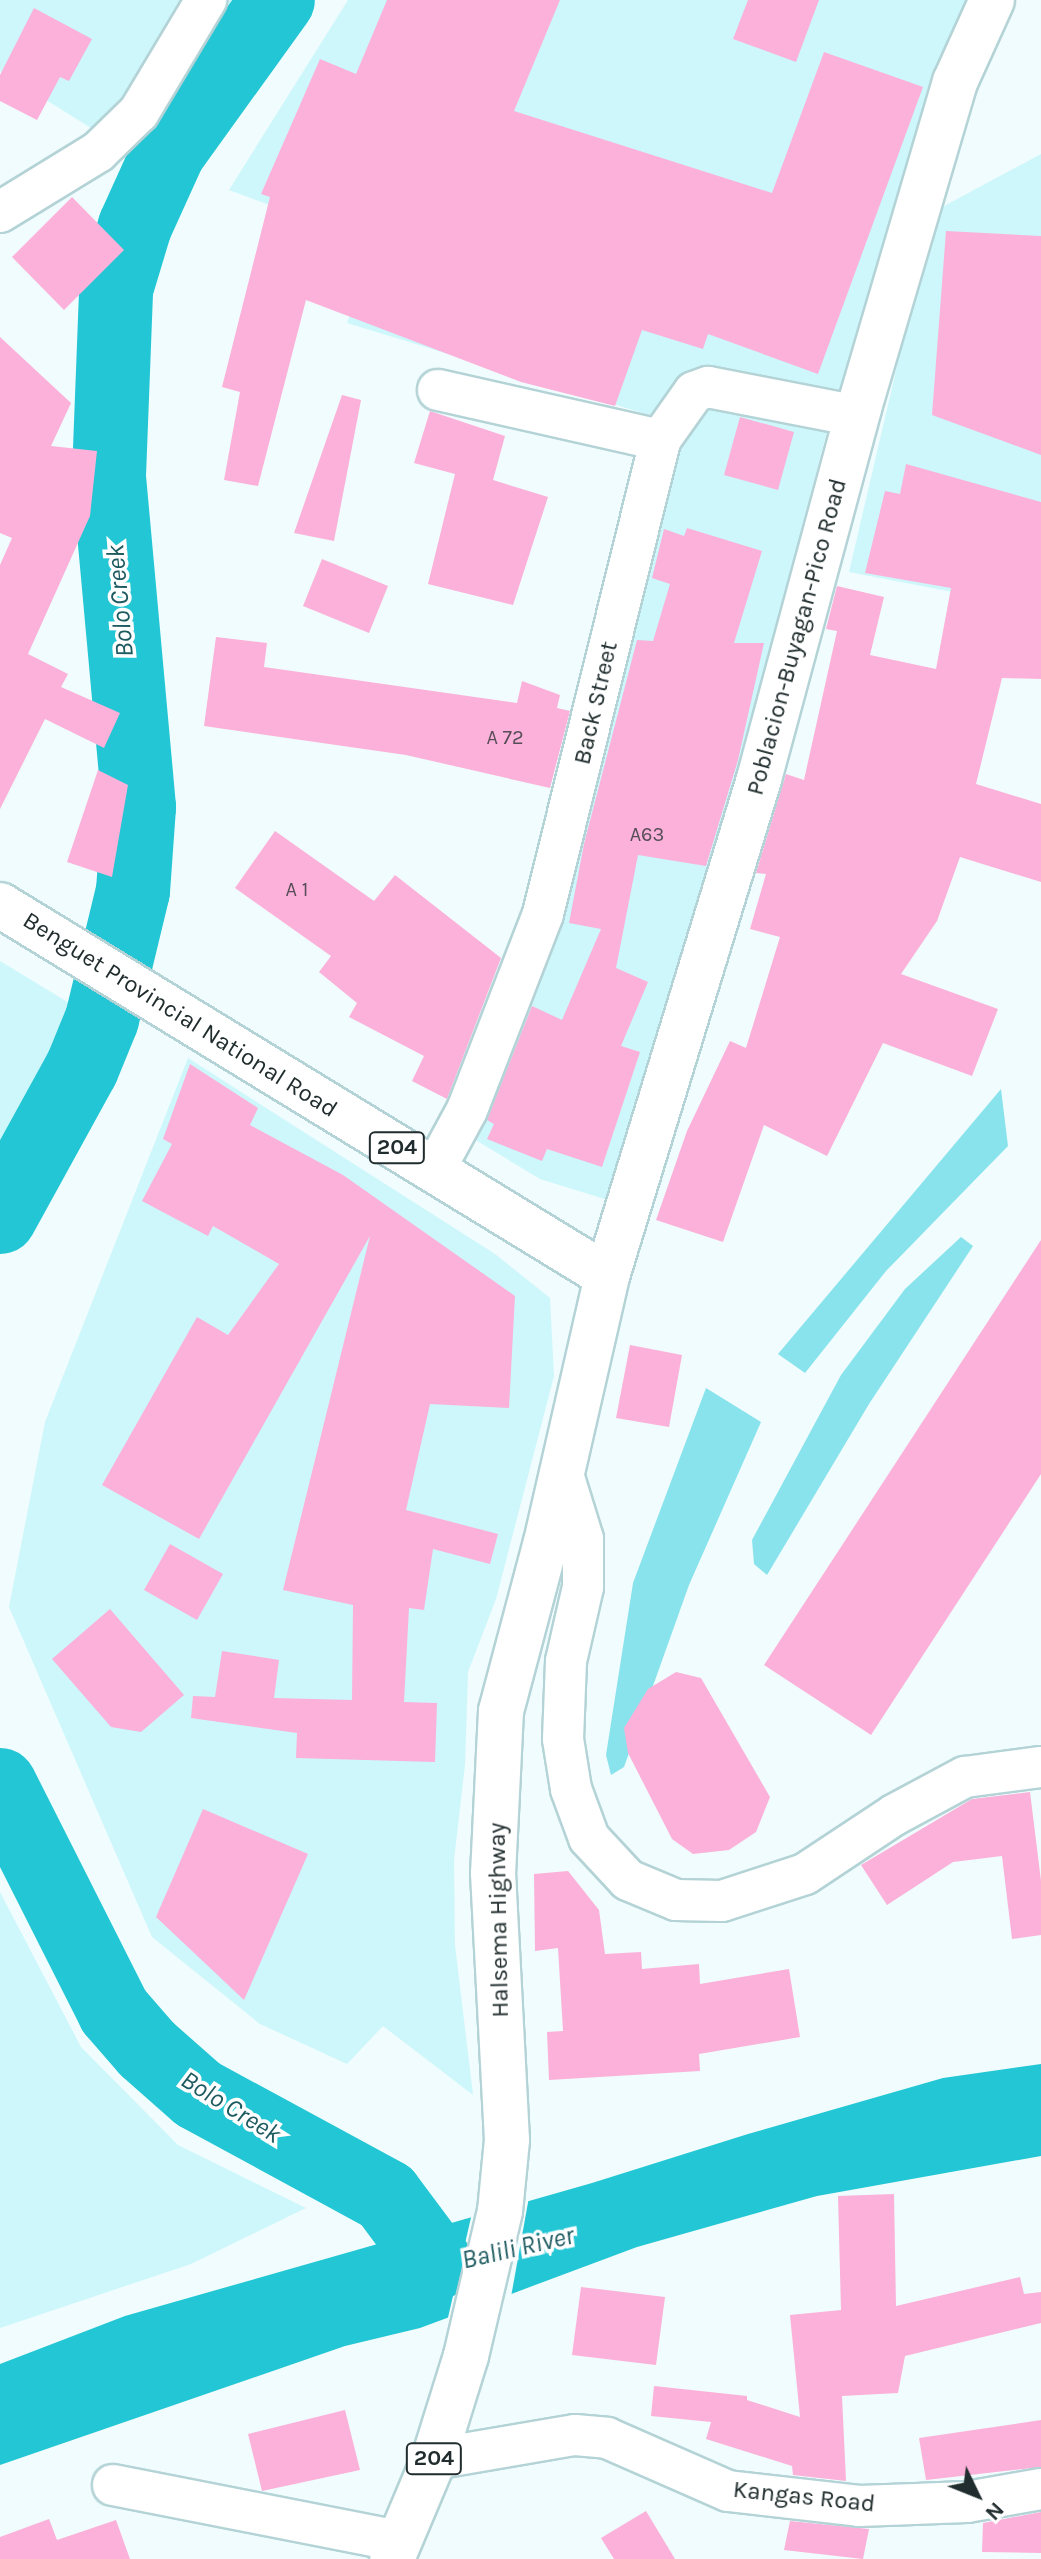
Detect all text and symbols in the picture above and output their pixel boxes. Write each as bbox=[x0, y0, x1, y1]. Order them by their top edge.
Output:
street label: Poblacion-Buyagan-Pico Road bbox=[741, 476, 853, 798]
water label: Bolo Creek bbox=[100, 543, 140, 659]
street label: Back Street bbox=[568, 639, 624, 767]
house number: A 72 bbox=[486, 725, 524, 749]
house number: A63 bbox=[630, 822, 664, 846]
house number: A 1 bbox=[286, 877, 308, 901]
street label: Benguet Provincial National Road bbox=[18, 906, 342, 1124]
road number: 204 bbox=[367, 1130, 427, 1166]
street label: Halsema Highway bbox=[483, 1822, 515, 2018]
water label: Bolo Creek bbox=[175, 2064, 287, 2150]
water label: Balili River bbox=[459, 2220, 577, 2276]
road number: 204 bbox=[404, 2441, 464, 2477]
north arrow bbox=[937, 2455, 1017, 2535]
street label: Kangas Road bbox=[732, 2475, 876, 2519]
text: N bbox=[980, 2497, 1009, 2526]

